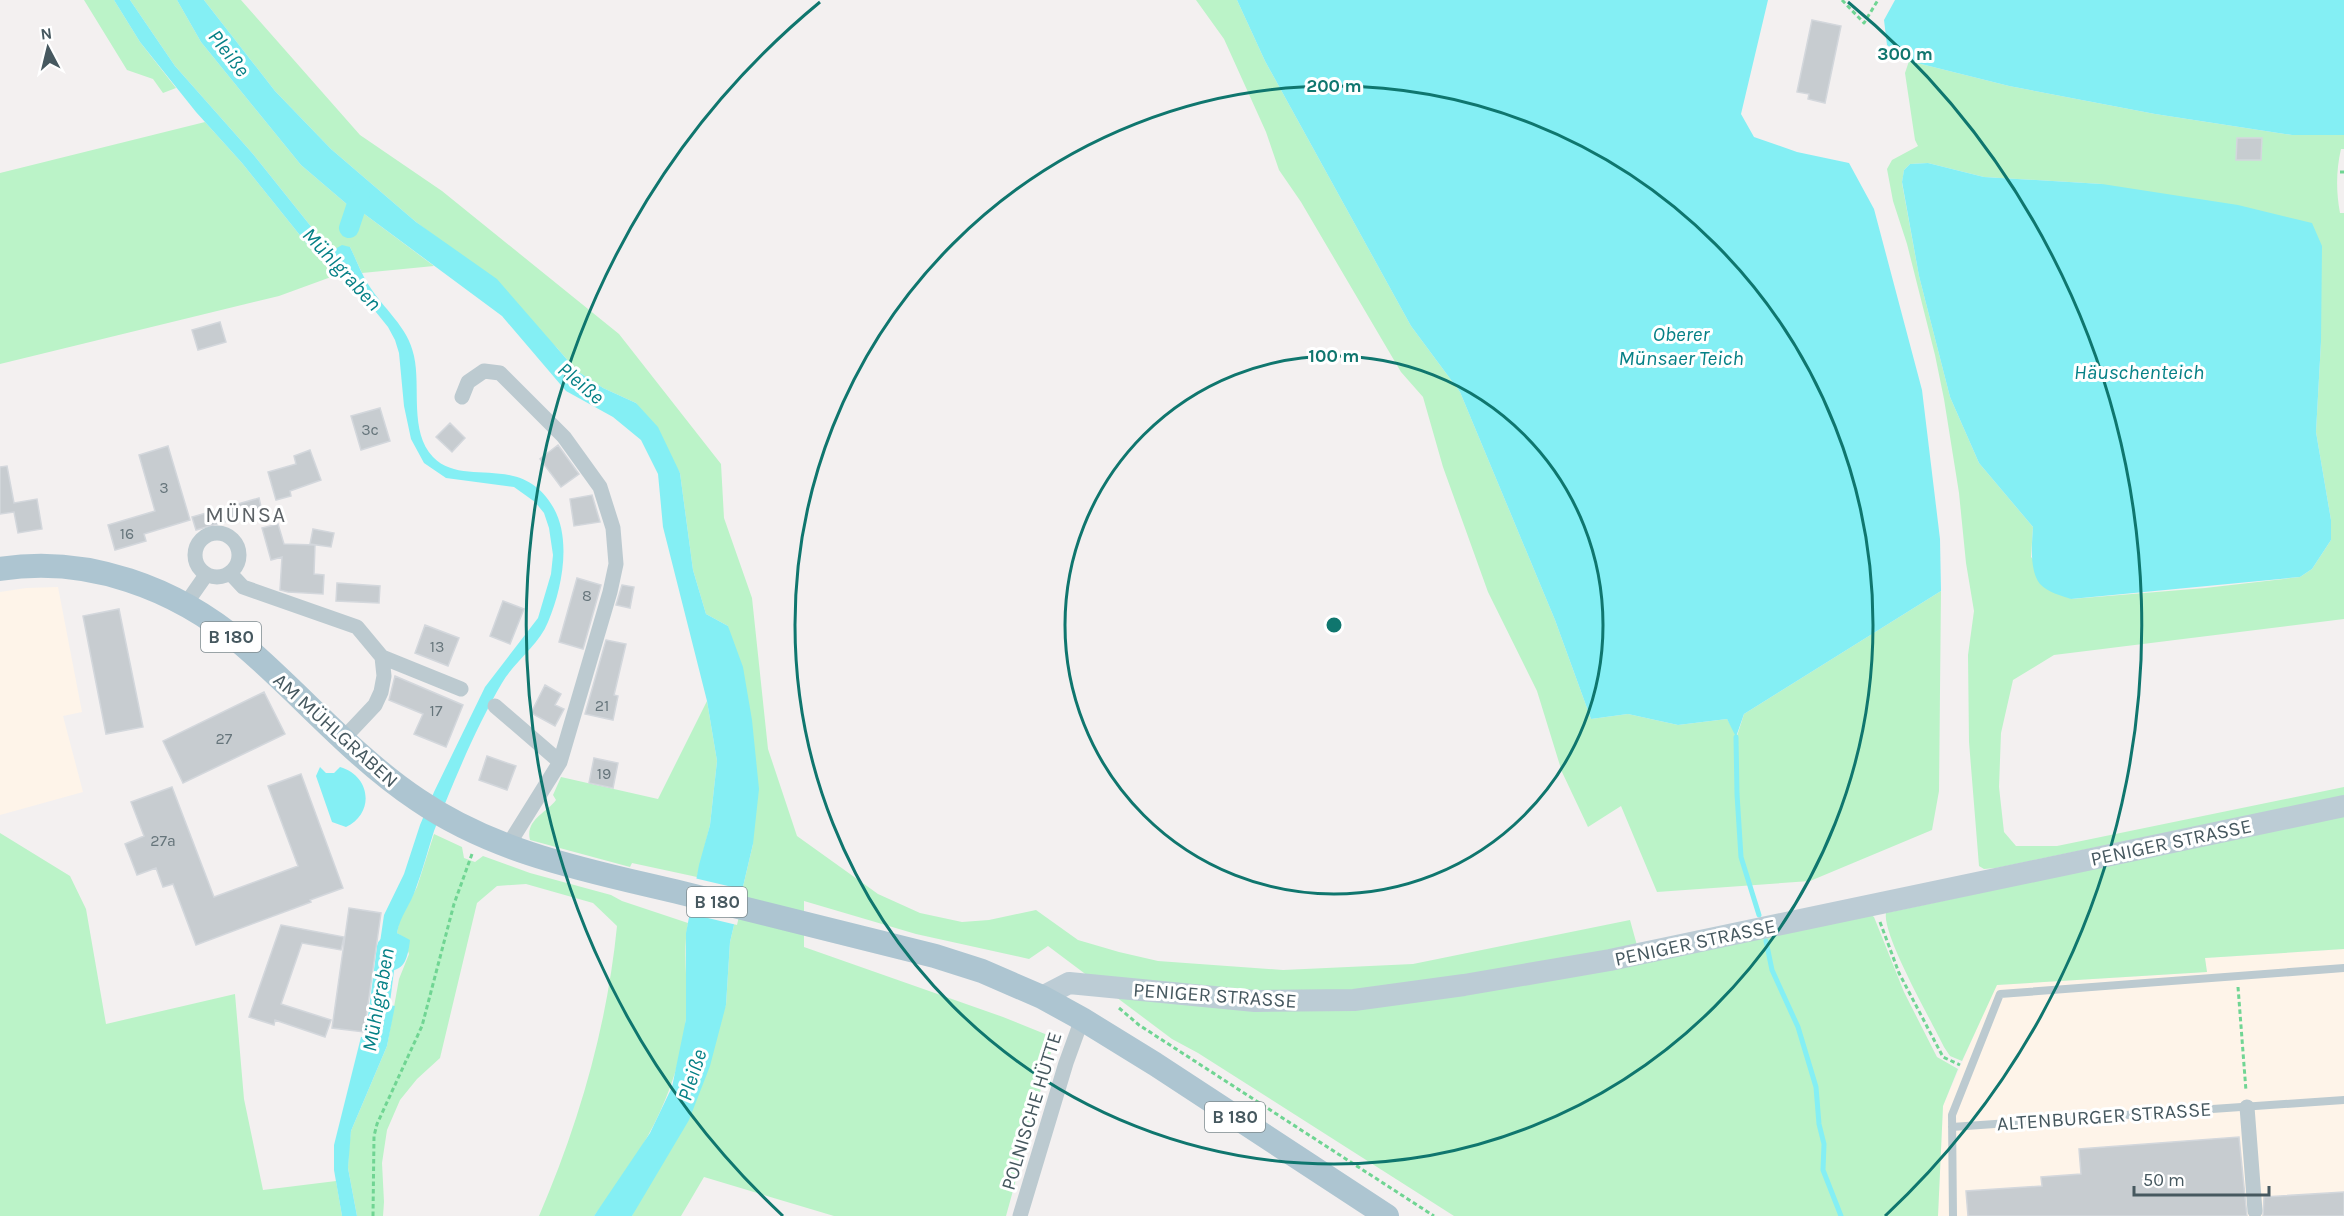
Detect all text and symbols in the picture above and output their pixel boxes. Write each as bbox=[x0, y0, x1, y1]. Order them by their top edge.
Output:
north arrow bbox=[18, 18, 78, 78]
text: N bbox=[39, 23, 53, 44]
water label: Pleiße bbox=[203, 25, 255, 81]
text: 300 m bbox=[1877, 43, 1933, 65]
text: 200 m bbox=[1306, 75, 1362, 97]
water label: Mühlgraben bbox=[297, 222, 387, 316]
water label: Oberer Münsaer Teich bbox=[1618, 322, 1744, 370]
text: 100 m bbox=[1309, 345, 1359, 367]
water label: Pleiße bbox=[553, 357, 609, 409]
water label: Häuschenteich bbox=[2074, 360, 2204, 384]
house number: 3c bbox=[361, 420, 379, 439]
house number: 3 bbox=[159, 478, 169, 497]
district label: MÜNSA bbox=[205, 502, 287, 528]
house number: 16 bbox=[120, 524, 134, 543]
house number: 8 bbox=[582, 586, 592, 605]
centre of rings bbox=[1324, 615, 1344, 635]
road number: B 180 bbox=[201, 622, 261, 652]
house number: 13 bbox=[430, 637, 444, 656]
street label: AM MÜHLGRABEN bbox=[269, 668, 403, 792]
house number: 21 bbox=[595, 696, 609, 715]
house number: 17 bbox=[430, 701, 443, 720]
house number: 27 bbox=[216, 729, 233, 748]
house number: 19 bbox=[597, 764, 611, 783]
street label: PENIGER STRASSE bbox=[2089, 814, 2254, 871]
house number: 27a bbox=[150, 831, 176, 850]
road number: B 180 bbox=[687, 887, 747, 917]
street label: PENIGER STRASSE bbox=[1613, 914, 1778, 971]
water label: Mühlgraben bbox=[357, 946, 399, 1054]
street label: PENIGER STRASSE bbox=[1132, 978, 1298, 1013]
street label: POLNISCHE HÜTTE bbox=[997, 1029, 1066, 1193]
water label: Pleiße bbox=[672, 1046, 712, 1104]
street label: ALTENBURGER STRASSE bbox=[1996, 1098, 2212, 1135]
road number: B 180 bbox=[1205, 1102, 1265, 1132]
scale bar bbox=[2134, 1159, 2269, 1197]
text: 50 m bbox=[2143, 1169, 2185, 1191]

